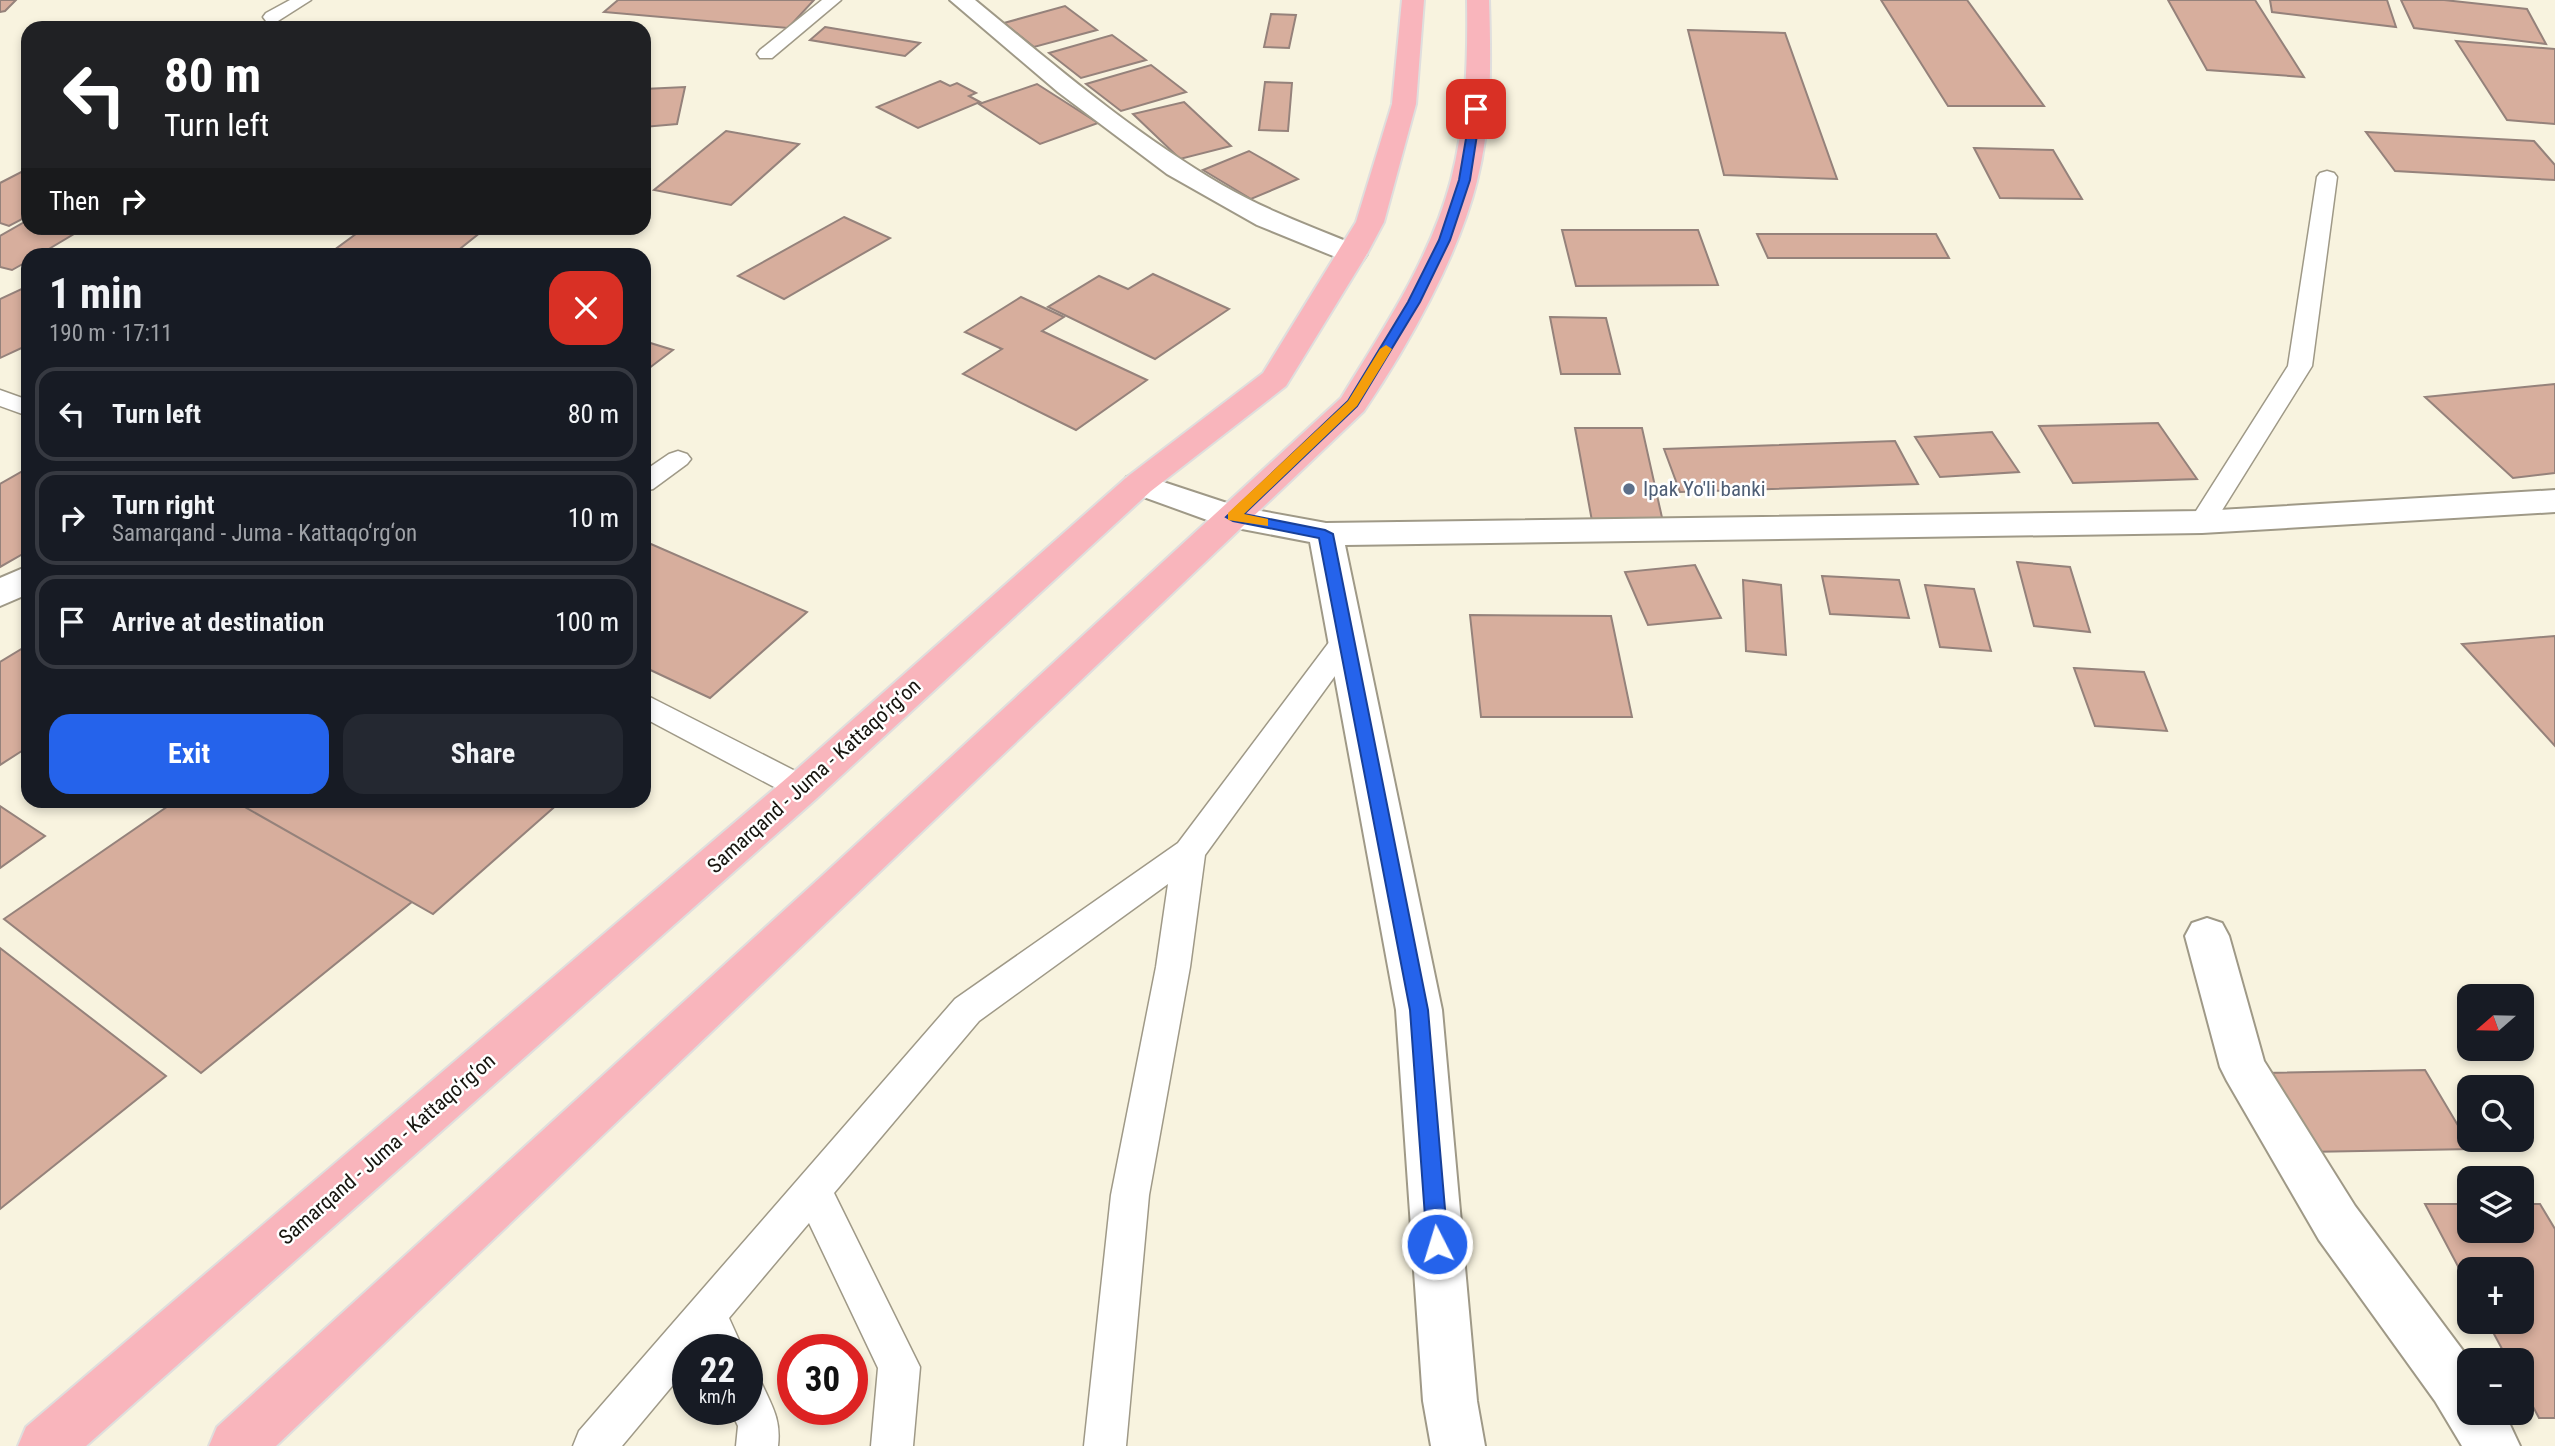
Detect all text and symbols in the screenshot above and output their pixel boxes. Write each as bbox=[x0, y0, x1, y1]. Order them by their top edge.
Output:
text: 80 m bbox=[164, 47, 261, 104]
icon: left bbox=[49, 49, 140, 140]
pin bbox=[1446, 79, 1506, 139]
icon: arrive bbox=[1457, 90, 1495, 128]
text: Turn left bbox=[164, 106, 269, 144]
icon: right bbox=[114, 182, 152, 220]
text: Then bbox=[49, 186, 100, 216]
text: 1 min bbox=[49, 269, 142, 318]
button: close bbox=[549, 271, 623, 345]
text: 190 m · 17:11 bbox=[49, 320, 173, 347]
icon: left bbox=[53, 395, 91, 433]
text: Turn left bbox=[112, 399, 201, 429]
text: 80 m bbox=[568, 399, 619, 429]
place label: Ipak Yo'li banki bbox=[1643, 477, 1765, 501]
marker: Ipak Yo'li banki bbox=[1621, 481, 1637, 497]
text: Turn right bbox=[112, 490, 214, 520]
icon: right bbox=[53, 499, 91, 537]
text: 10 m bbox=[568, 503, 619, 533]
text: Samarqand - Juma - Kattaqo‘rg‘on bbox=[112, 520, 417, 547]
icon: arrive bbox=[53, 603, 91, 641]
text: Arrive at destination bbox=[112, 607, 324, 637]
text: 100 m bbox=[555, 607, 619, 637]
street label: Samarqand - Juma - Kattaqo‘rg‘on bbox=[702, 674, 926, 878]
button: Exit bbox=[49, 714, 329, 794]
button: Share bbox=[343, 714, 623, 794]
north arrow bbox=[2457, 984, 2534, 1060]
map controls bbox=[2457, 984, 2534, 1425]
street label: Samarqand - Juma - Kattaqo‘rg‘on bbox=[274, 1049, 500, 1249]
button: search bbox=[2457, 1075, 2534, 1152]
button: layers bbox=[2457, 1166, 2534, 1243]
position arrow bbox=[1400, 1207, 1474, 1281]
button: + bbox=[2457, 1257, 2534, 1334]
speed limit sign: 30 bbox=[777, 1334, 868, 1425]
button: − bbox=[2457, 1348, 2534, 1425]
text: 22 bbox=[700, 1350, 735, 1391]
text: km/h bbox=[699, 1386, 736, 1407]

